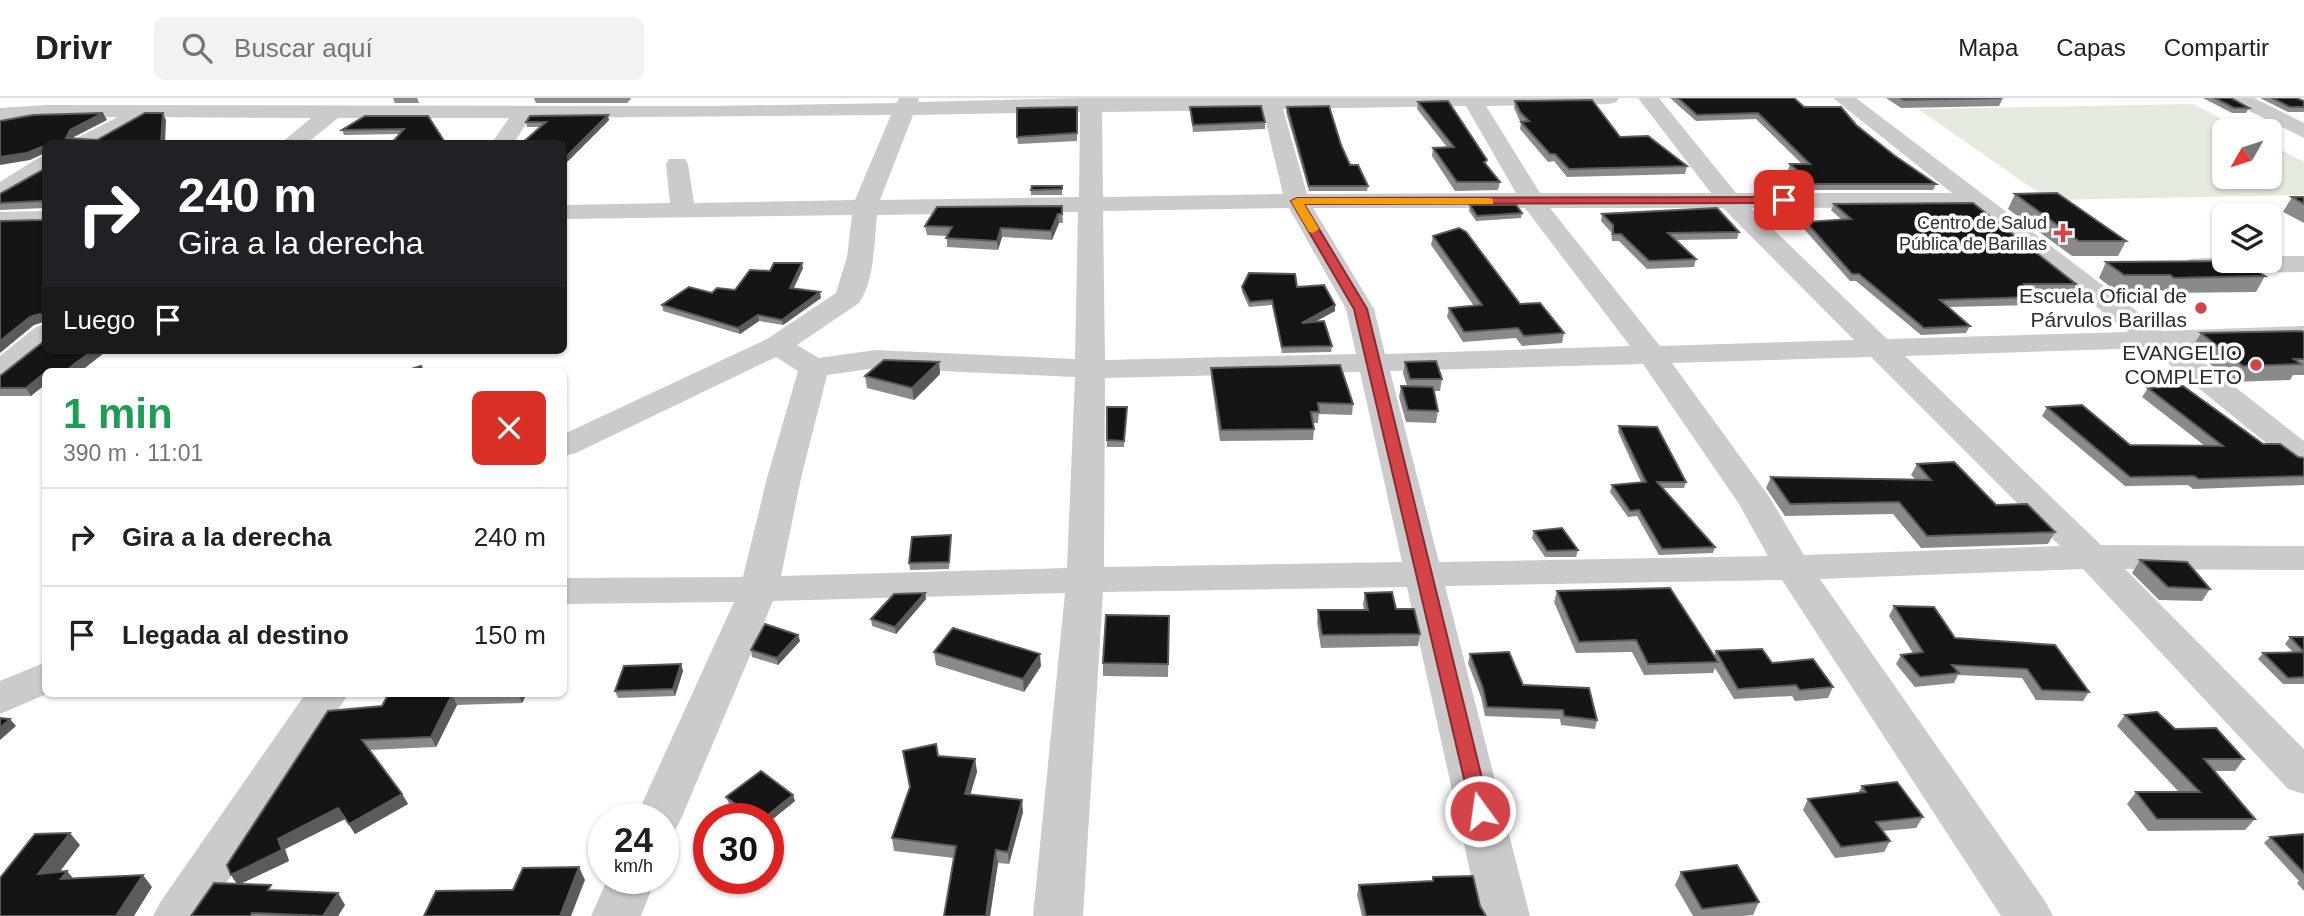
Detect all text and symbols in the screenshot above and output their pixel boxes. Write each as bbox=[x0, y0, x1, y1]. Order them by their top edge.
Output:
search box bbox=[154, 17, 644, 80]
text: Drivr bbox=[35, 29, 112, 66]
icon: search bbox=[178, 29, 216, 67]
text: Buscar aquí bbox=[234, 33, 373, 63]
text: Mapa bbox=[1958, 34, 2018, 61]
text: Capas bbox=[2056, 34, 2126, 61]
text: Compartir bbox=[2164, 34, 2269, 61]
north arrow bbox=[2212, 119, 2282, 189]
map controls bbox=[2212, 119, 2282, 273]
icon: right bbox=[63, 168, 154, 259]
text: 240 m bbox=[178, 168, 317, 222]
pin bbox=[1754, 170, 1814, 230]
icon: arrive bbox=[1765, 181, 1803, 219]
button: layers bbox=[2212, 203, 2282, 273]
place label: Centro de Salud Pública de Barillas bbox=[1899, 213, 2047, 254]
marker: Centro de Salud Pública de Barillas bbox=[2053, 223, 2073, 243]
text: Gira a la derecha bbox=[178, 225, 423, 261]
place label: Escuela Oficial de Párvulos Barillas bbox=[2019, 284, 2187, 331]
marker: Escuela Oficial de Párvulos Barillas bbox=[2193, 300, 2209, 316]
icon: arrive bbox=[149, 301, 187, 339]
text: Luego bbox=[63, 305, 135, 335]
place label: EVANGELIO COMPLETO bbox=[2122, 341, 2242, 388]
marker: EVANGELIO COMPLETO bbox=[2248, 357, 2264, 373]
text: 1 min bbox=[63, 390, 173, 437]
button: close bbox=[472, 391, 546, 465]
text: 390 m · 11:01 bbox=[63, 440, 203, 466]
icon: right bbox=[63, 518, 101, 556]
text: Gira a la derecha bbox=[122, 522, 332, 552]
text: 240 m bbox=[474, 522, 546, 552]
icon: arrive bbox=[63, 616, 101, 654]
text: Llegada al destino bbox=[122, 620, 349, 650]
text: 150 m bbox=[474, 620, 546, 650]
position arrow bbox=[1443, 774, 1517, 848]
speed limit sign: 30 bbox=[693, 803, 784, 894]
text: 24 bbox=[614, 820, 653, 859]
text: km/h bbox=[614, 856, 653, 876]

